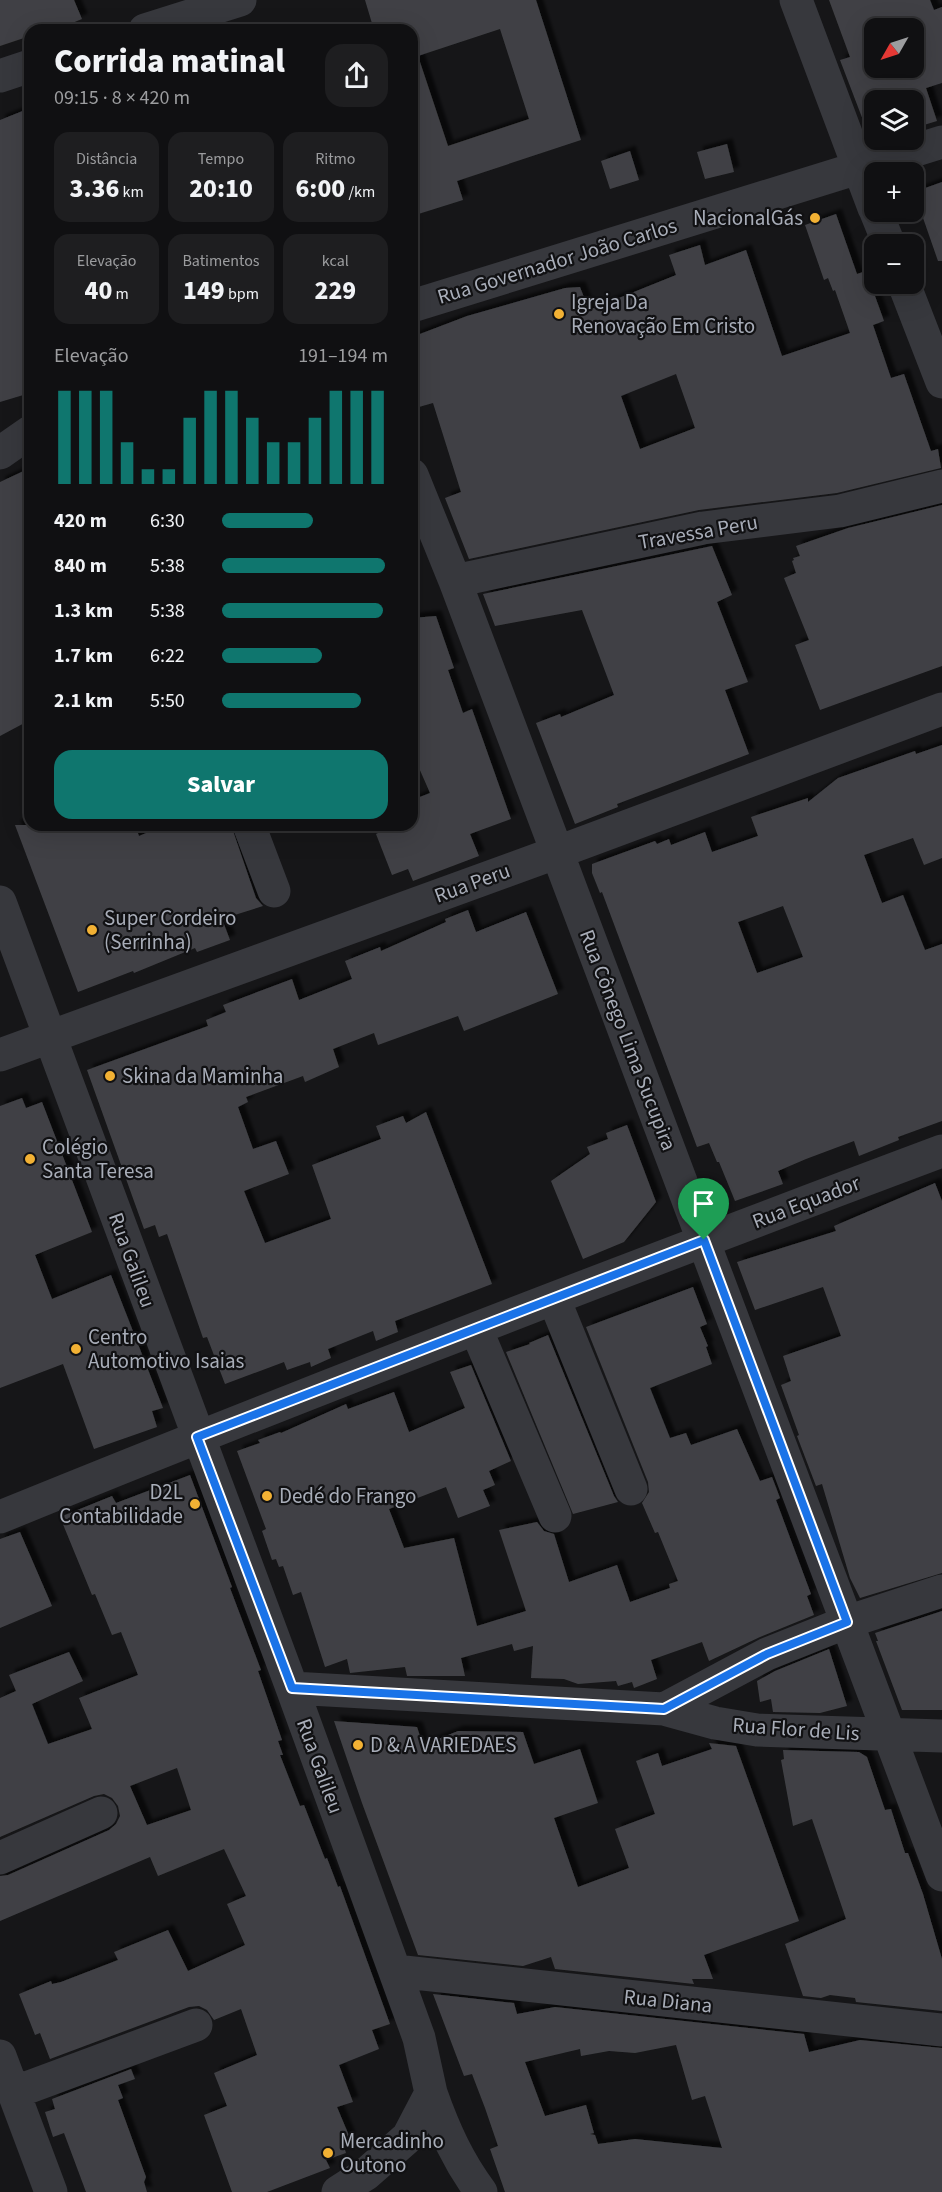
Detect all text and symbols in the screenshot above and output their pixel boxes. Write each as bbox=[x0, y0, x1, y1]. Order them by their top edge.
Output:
north arrow bbox=[864, 18, 924, 78]
map controls bbox=[864, 18, 924, 294]
text: Corrida matinal bbox=[54, 38, 285, 85]
button: share bbox=[325, 44, 388, 107]
text: 09:15 · 8 × 420 m bbox=[54, 84, 190, 112]
button: layers bbox=[864, 90, 924, 150]
text: Distância bbox=[76, 148, 137, 170]
text: Tempo bbox=[198, 148, 244, 170]
text: Ritmo bbox=[315, 148, 356, 170]
button: + bbox=[864, 162, 924, 222]
text: 3.36 bbox=[70, 170, 119, 207]
text: 20:10 bbox=[189, 170, 253, 207]
text: 6:00 bbox=[295, 170, 345, 207]
text: km bbox=[119, 181, 144, 203]
text: /km bbox=[345, 181, 375, 203]
place label: NacionalGás bbox=[693, 203, 803, 233]
street label: Rua Governador João Carlos bbox=[433, 210, 681, 312]
marker: NacionalGás bbox=[808, 211, 822, 225]
button: − bbox=[864, 234, 924, 294]
text: Elevação bbox=[77, 250, 136, 272]
text: Batimentos bbox=[182, 250, 260, 272]
text: kcal bbox=[322, 250, 349, 272]
text: 40 bbox=[85, 272, 112, 309]
text: 149 bbox=[183, 272, 225, 309]
text: 229 bbox=[315, 272, 356, 309]
text: m bbox=[112, 283, 129, 305]
text: bpm bbox=[225, 283, 259, 305]
place label: Igreja Da Renovação Em Cristo bbox=[571, 287, 755, 341]
marker: Igreja Da Renovação Em Cristo bbox=[552, 307, 566, 321]
text: Elevação bbox=[54, 342, 129, 370]
text: 191–194 m bbox=[298, 342, 388, 370]
text: 420 m bbox=[54, 507, 107, 535]
text: 6:30 bbox=[150, 507, 185, 535]
street label: Travessa Peru bbox=[636, 507, 760, 557]
text: 840 m bbox=[54, 552, 107, 580]
text: 5:38 bbox=[150, 552, 185, 580]
text: 1.3 km bbox=[54, 597, 113, 625]
text: 5:38 bbox=[150, 597, 185, 625]
text: 1.7 km bbox=[54, 642, 113, 670]
text: 6:22 bbox=[150, 642, 185, 670]
text: 2.1 km bbox=[54, 687, 113, 715]
text: 5:50 bbox=[150, 687, 185, 715]
button: Salvar bbox=[54, 750, 388, 819]
street label: Rua Peru bbox=[430, 855, 514, 911]
place label: Super Cordeiro (Serrinha) bbox=[104, 903, 236, 957]
marker: Super Cordeiro (Serrinha) bbox=[85, 923, 99, 937]
street label: Rua Cônego Lima Sucupira bbox=[572, 925, 684, 1155]
place label: Skina da Maminha bbox=[122, 1061, 283, 1091]
marker: Skina da Maminha bbox=[103, 1069, 117, 1083]
place label: Colégio Santa Teresa bbox=[42, 1132, 154, 1186]
marker: Colégio Santa Teresa bbox=[23, 1152, 37, 1166]
street label: Rua Equador bbox=[748, 1167, 865, 1236]
pin bbox=[678, 1178, 729, 1240]
icon: arrive bbox=[687, 1187, 720, 1220]
street label: Rua Galileu bbox=[101, 1208, 163, 1312]
place label: Centro Automotivo Isaias bbox=[88, 1322, 245, 1376]
marker: Centro Automotivo Isaias bbox=[69, 1342, 83, 1356]
place label: D2L Contabilidade bbox=[59, 1477, 183, 1531]
place label: Dedé do Frango bbox=[279, 1481, 416, 1511]
marker: Dedé do Frango bbox=[260, 1489, 274, 1503]
marker: D2L Contabilidade bbox=[188, 1497, 202, 1511]
street label: Rua Flor de Lis bbox=[732, 1710, 861, 1748]
street label: Rua Galileu bbox=[289, 1714, 351, 1818]
place label: D & A VARIEDAES bbox=[370, 1730, 517, 1760]
marker: D & A VARIEDAES bbox=[351, 1738, 365, 1752]
street label: Rua Diana bbox=[622, 1981, 714, 2021]
place label: Mercadinho Outono bbox=[340, 2126, 444, 2180]
marker: Mercadinho Outono bbox=[321, 2146, 335, 2160]

